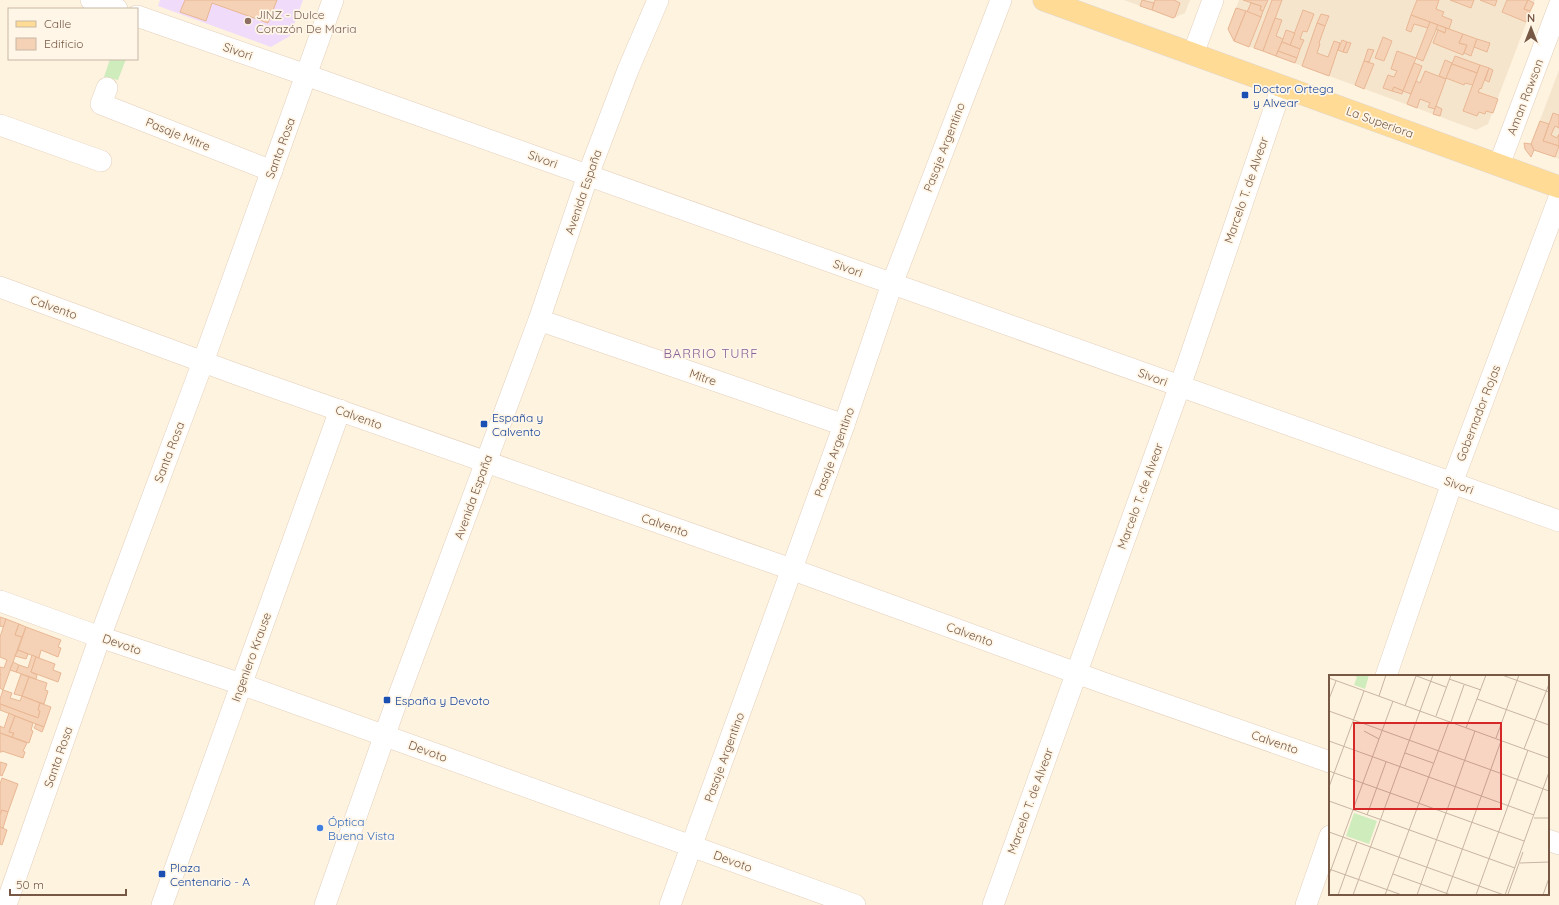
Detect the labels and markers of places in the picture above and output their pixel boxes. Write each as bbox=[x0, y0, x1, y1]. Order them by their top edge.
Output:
place label: JINZ - Dulce Corazón De Maria bbox=[256, 7, 356, 36]
marker: JINZ - Dulce Corazón De Maria bbox=[243, 16, 253, 26]
place label: Doctor Ortega y Alvear bbox=[1253, 81, 1334, 110]
marker: Doctor Ortega y Alvear bbox=[1240, 90, 1250, 100]
place label: España y Calvento bbox=[492, 410, 543, 439]
marker: España y Calvento bbox=[479, 419, 489, 429]
place label: España y Devoto bbox=[395, 693, 490, 708]
marker: España y Devoto bbox=[382, 695, 392, 705]
place label: Óptica Buena Vista bbox=[328, 814, 394, 843]
marker: Óptica Buena Vista bbox=[315, 823, 325, 833]
place label: Plaza Centenario - A bbox=[170, 860, 250, 889]
marker: Plaza Centenario - A bbox=[157, 869, 167, 879]

